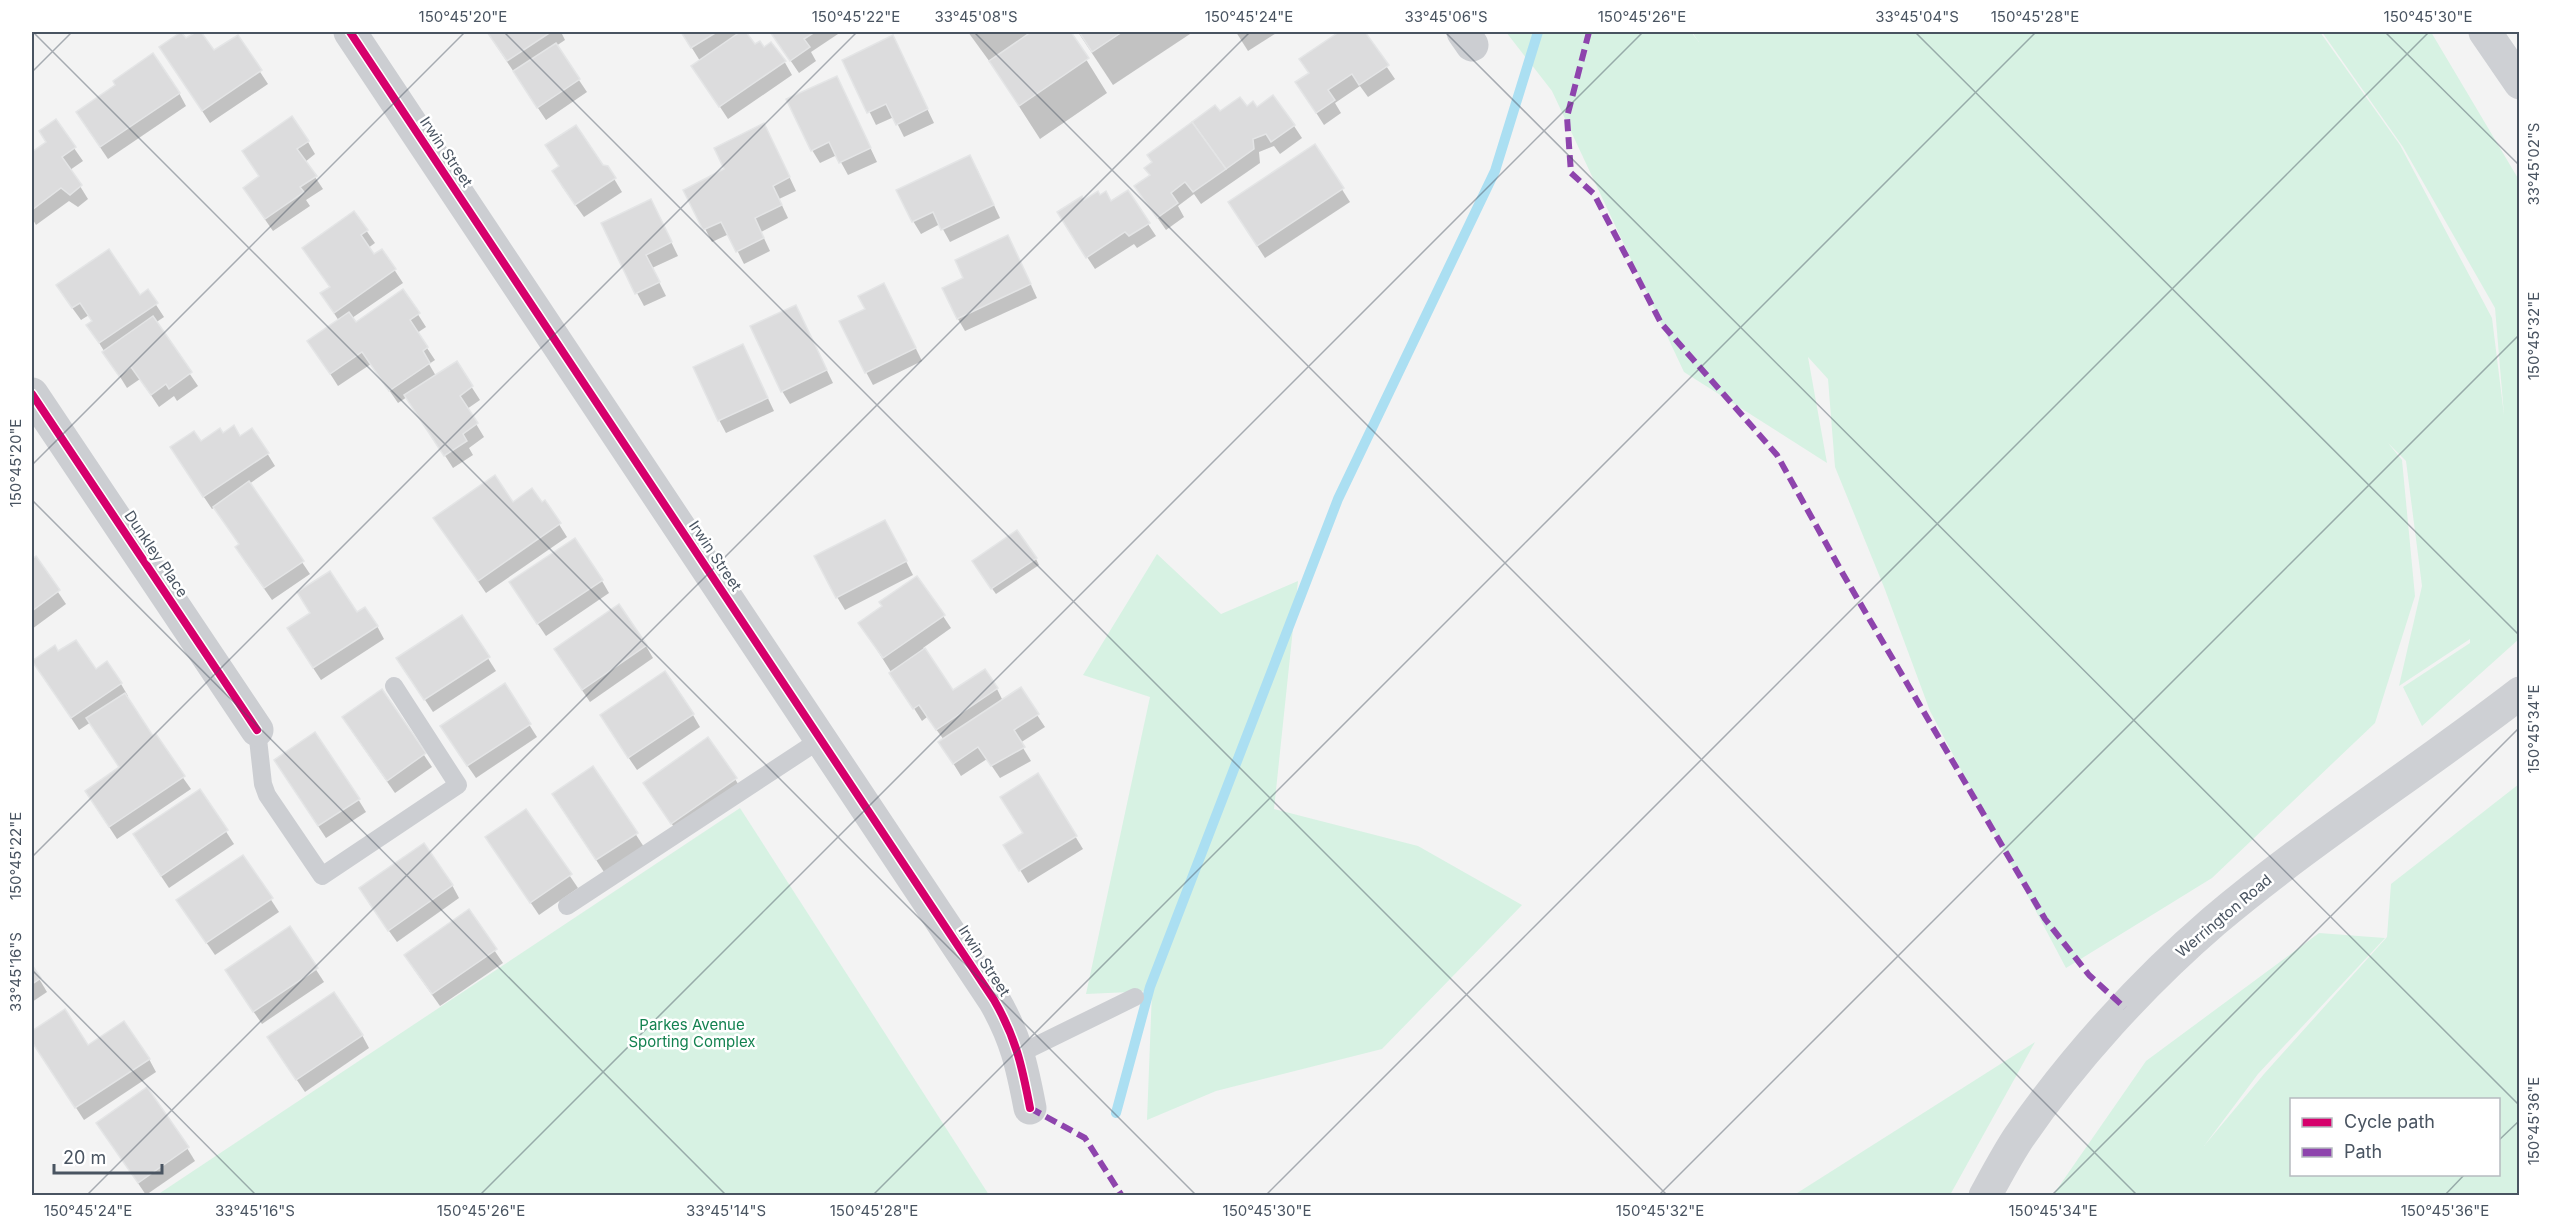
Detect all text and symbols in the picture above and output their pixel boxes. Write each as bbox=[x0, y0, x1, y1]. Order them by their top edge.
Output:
text: 150°45'20"E bbox=[419, 7, 507, 26]
text: 150°45'22"E bbox=[812, 7, 900, 26]
text: 33°45'08"S bbox=[934, 7, 1018, 26]
text: 150°45'24"E bbox=[1205, 7, 1293, 26]
text: 33°45'06"S bbox=[1404, 7, 1488, 26]
text: 150°45'26"E bbox=[1598, 7, 1686, 26]
text: 33°45'04"S bbox=[1875, 7, 1959, 26]
text: 150°45'28"E bbox=[1991, 7, 2079, 26]
text: 150°45'30"E bbox=[2384, 7, 2472, 26]
street label: Irwin Street bbox=[416, 113, 477, 191]
text: 33°45'02"S bbox=[2524, 123, 2543, 206]
text: 150°45'32"E bbox=[2524, 292, 2543, 380]
text: 150°45'20"E bbox=[6, 419, 25, 507]
street label: Dunkley Place bbox=[120, 507, 192, 601]
street label: Irwin Street bbox=[685, 517, 746, 595]
text: 150°45'34"E bbox=[2524, 684, 2543, 774]
text: 150°45'22"E bbox=[6, 812, 25, 900]
street label: Werrington Road bbox=[2172, 870, 2275, 961]
street label: Irwin Street bbox=[954, 922, 1015, 1000]
text: 33°45'16"S bbox=[6, 932, 25, 1012]
park label: Parkes Avenue Sporting Complex bbox=[628, 1015, 756, 1051]
text: 150°45'36"E bbox=[2524, 1077, 2543, 1165]
legend bbox=[2290, 1098, 2500, 1176]
text: Cycle path bbox=[2344, 1111, 2435, 1132]
scale bar bbox=[54, 1137, 162, 1175]
text: Path bbox=[2344, 1141, 2382, 1162]
text: 20 m bbox=[63, 1147, 106, 1168]
text: 150°45'24"E bbox=[44, 1201, 132, 1220]
text: 33°45'16"S bbox=[215, 1201, 295, 1220]
text: 150°45'26"E bbox=[437, 1201, 525, 1220]
text: 33°45'14"S bbox=[686, 1201, 766, 1220]
text: 150°45'28"E bbox=[830, 1201, 918, 1220]
text: 150°45'30"E bbox=[1223, 1201, 1311, 1220]
text: 150°45'32"E bbox=[1616, 1201, 1704, 1220]
text: 150°45'34"E bbox=[2008, 1201, 2098, 1220]
text: 150°45'36"E bbox=[2401, 1201, 2489, 1220]

